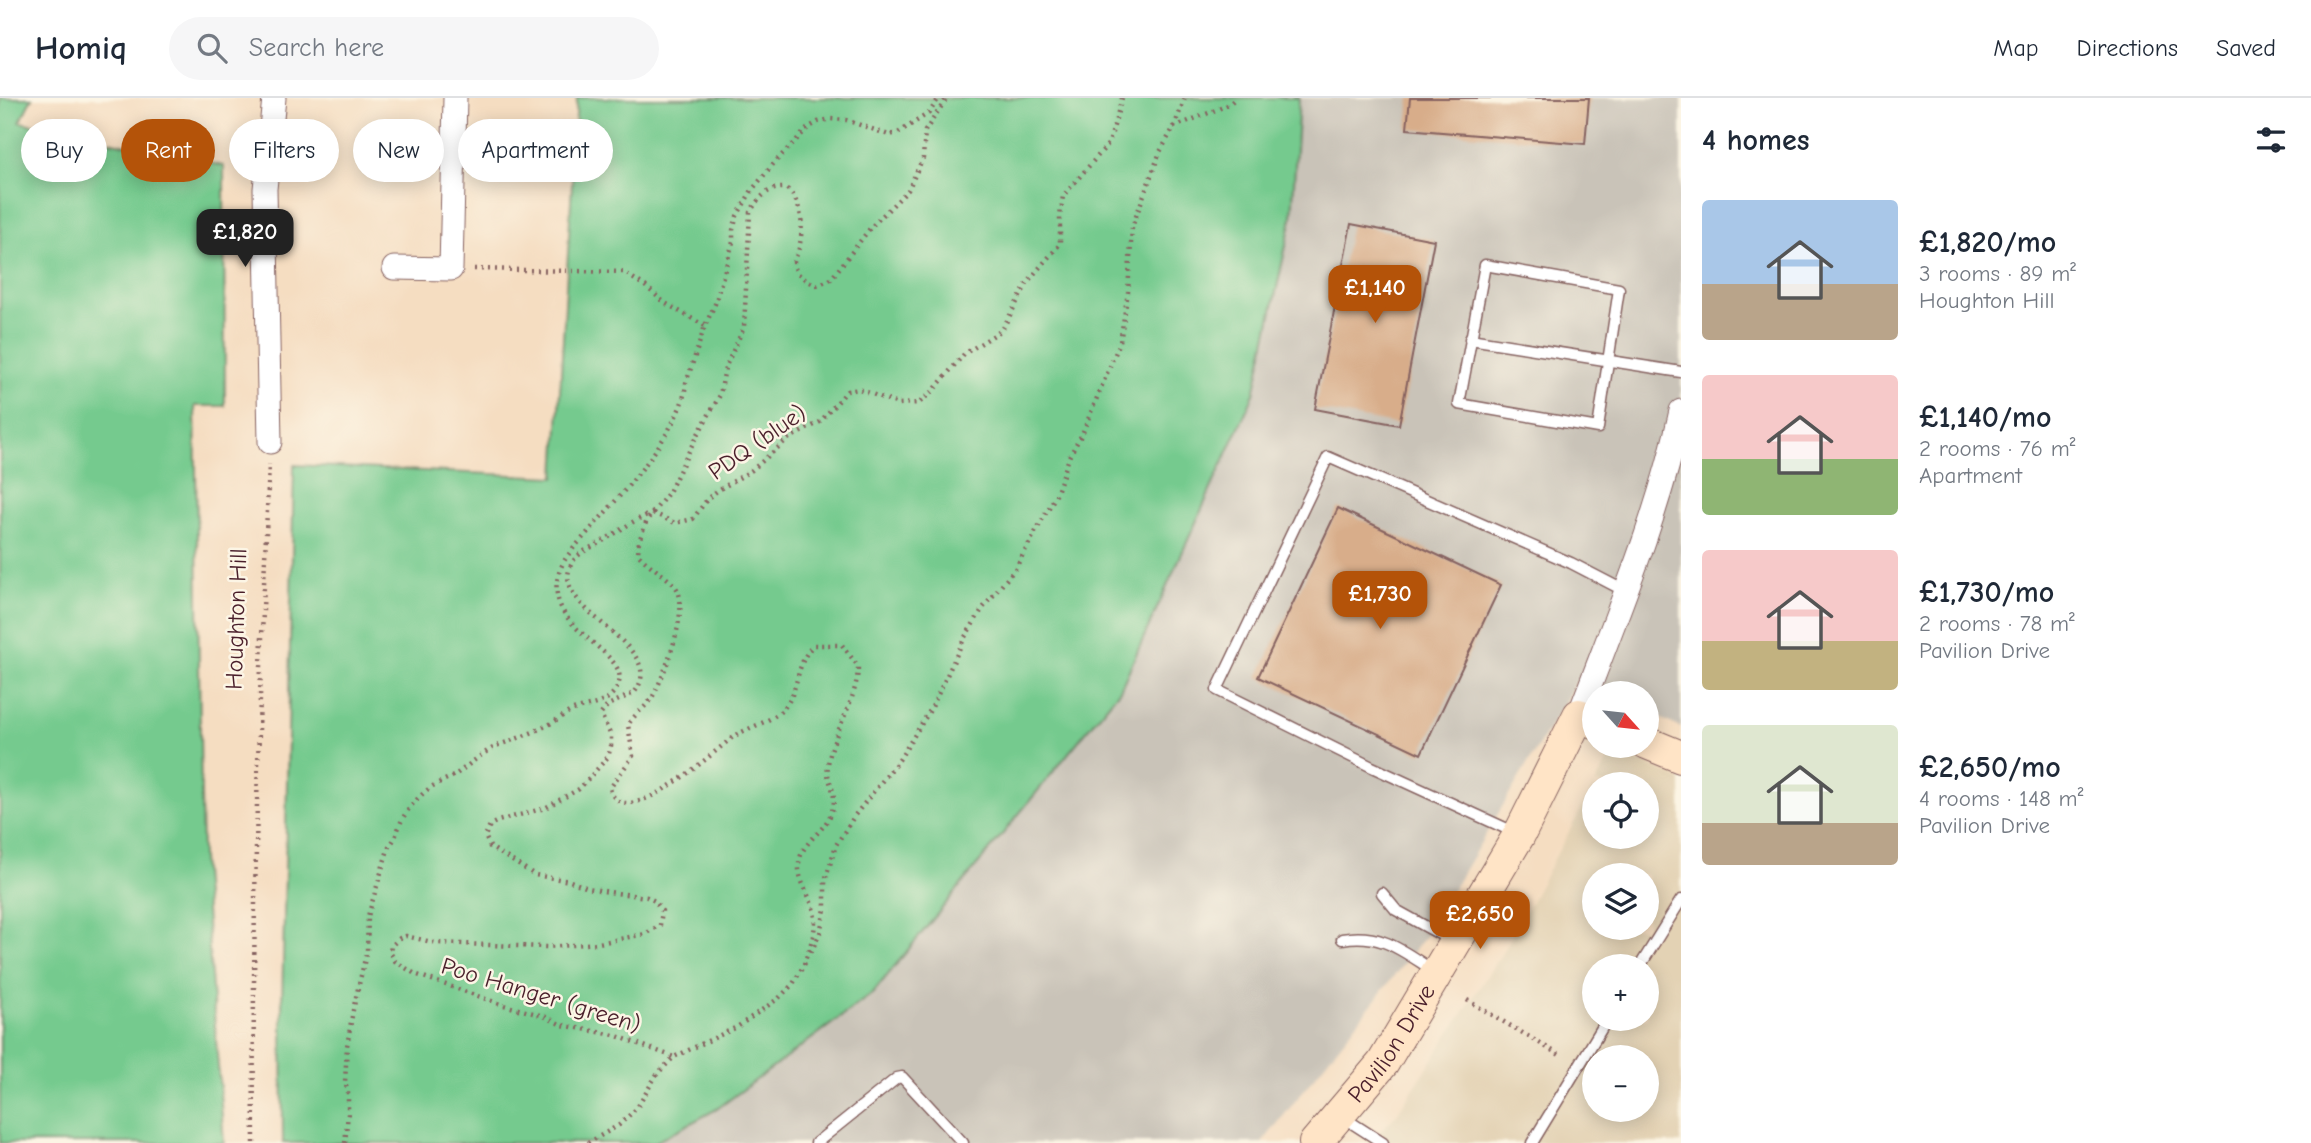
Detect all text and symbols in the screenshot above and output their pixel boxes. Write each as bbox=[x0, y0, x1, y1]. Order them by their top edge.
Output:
search box bbox=[169, 17, 659, 80]
text: Homiq bbox=[35, 29, 127, 67]
icon: search bbox=[193, 29, 231, 67]
text: Search here bbox=[249, 33, 384, 63]
text: Map bbox=[1993, 34, 2039, 62]
text: Directions bbox=[2077, 34, 2178, 62]
text: Saved bbox=[2216, 34, 2276, 62]
chip: Buy bbox=[21, 119, 107, 182]
chip: Rent bbox=[121, 119, 215, 182]
chip: Filters bbox=[229, 119, 339, 182]
chip: New bbox=[353, 119, 444, 182]
chip: Apartment bbox=[458, 119, 613, 182]
icon: filters bbox=[2252, 121, 2290, 159]
text: 4 homes bbox=[1702, 123, 1809, 158]
pin: £1,820 bbox=[188, 209, 302, 269]
text: £1,820 bbox=[213, 218, 277, 245]
text: £1,820/mo bbox=[1919, 225, 2056, 260]
icon: home bbox=[1758, 228, 1842, 312]
text: 3 rooms · 89 m² bbox=[1919, 260, 2076, 287]
pin: £1,140 bbox=[1318, 266, 1432, 325]
text: £1,140 bbox=[1344, 274, 1406, 301]
text: Houghton Hill bbox=[1919, 287, 2054, 314]
street label: PDQ (blue) bbox=[703, 398, 811, 486]
text: £1,140/mo bbox=[1919, 400, 2052, 435]
icon: home bbox=[1758, 403, 1842, 487]
text: 2 rooms · 76 m² bbox=[1919, 435, 2075, 462]
text: Apartment bbox=[1919, 462, 2022, 489]
street label: Houghton Hill bbox=[220, 548, 252, 690]
pin: £1,730 bbox=[1323, 572, 1437, 631]
text: £1,730/mo bbox=[1919, 575, 2054, 610]
icon: home bbox=[1758, 578, 1842, 662]
text: £1,730 bbox=[1348, 580, 1412, 607]
text: 2 rooms · 78 m² bbox=[1919, 610, 2075, 637]
text: Pavilion Drive bbox=[1919, 637, 2050, 664]
north arrow bbox=[1582, 681, 1659, 758]
map controls bbox=[1582, 681, 1659, 1122]
text: £2,650/mo bbox=[1919, 750, 2061, 785]
icon: home bbox=[1758, 753, 1842, 837]
button: locate bbox=[1582, 772, 1659, 849]
text: 4 rooms · 148 m² bbox=[1919, 785, 2083, 812]
text: Pavilion Drive bbox=[1919, 812, 2050, 839]
button: layers bbox=[1582, 863, 1659, 940]
pin: £2,650 bbox=[1423, 892, 1537, 951]
text: £2,650 bbox=[1446, 900, 1514, 927]
street label: Poo Hanger (green) bbox=[438, 951, 644, 1039]
button: + bbox=[1582, 954, 1659, 1031]
street label: Pavilion Drive bbox=[1342, 979, 1441, 1108]
button: − bbox=[1582, 1045, 1659, 1122]

